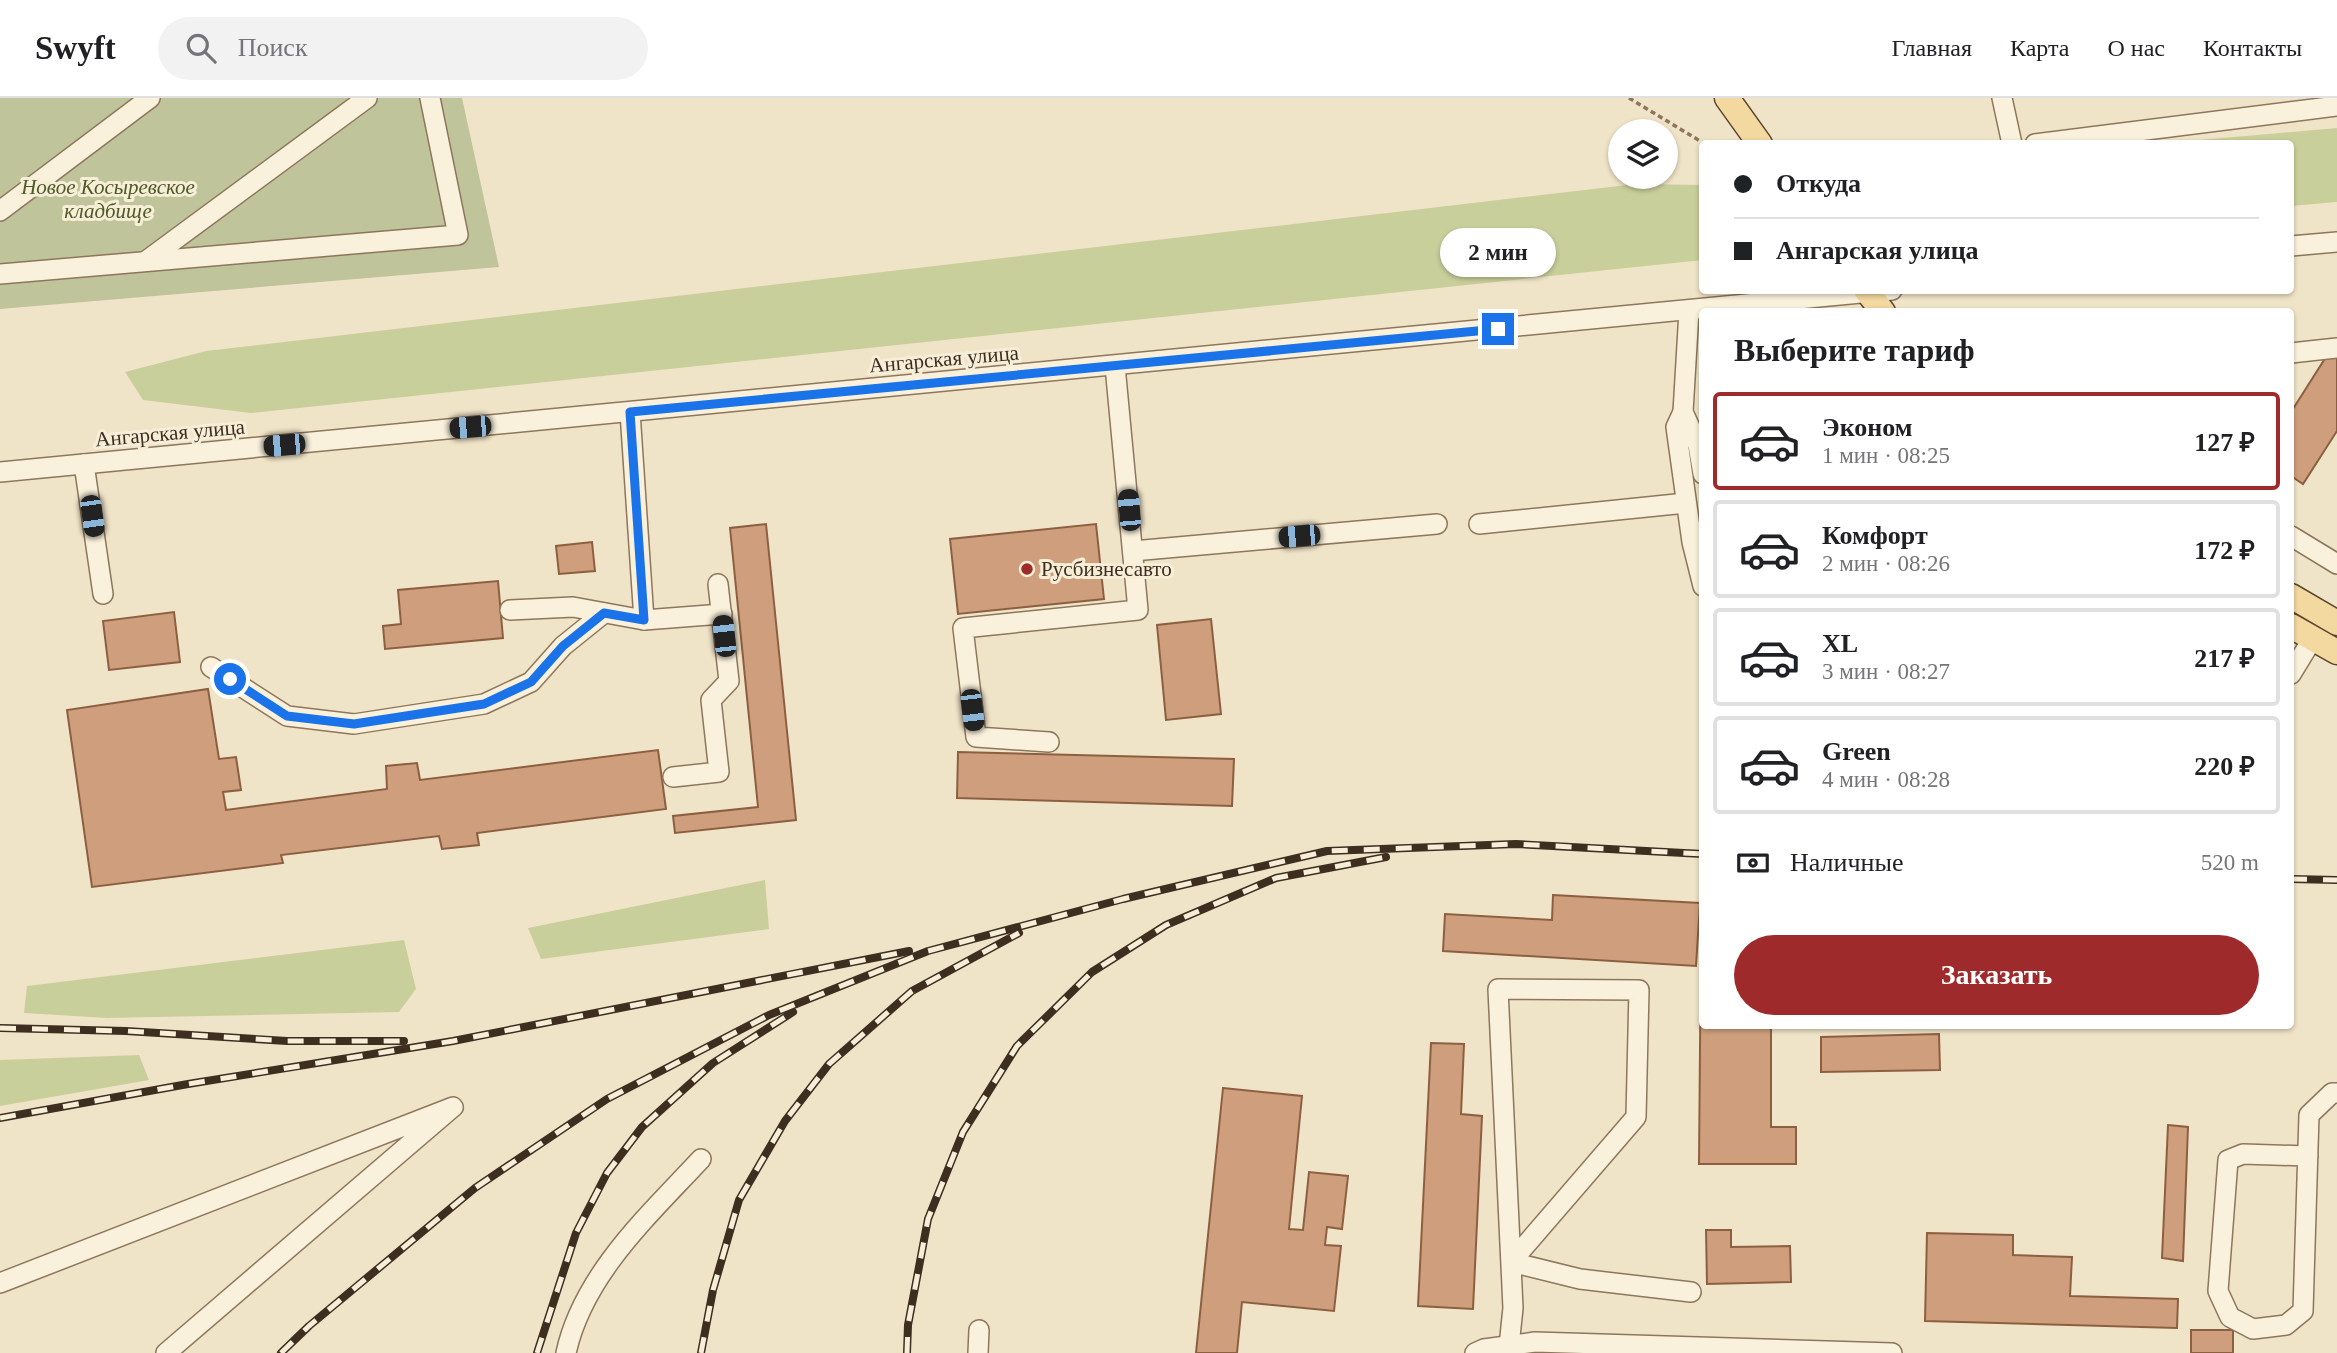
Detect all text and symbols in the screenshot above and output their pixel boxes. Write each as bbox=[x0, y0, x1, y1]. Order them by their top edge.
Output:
search box bbox=[158, 17, 648, 80]
icon: search bbox=[182, 29, 220, 67]
text: Swyft bbox=[35, 30, 116, 66]
text: Поиск bbox=[238, 33, 308, 62]
text: Главная bbox=[1891, 35, 1972, 61]
text: Карта bbox=[2010, 35, 2069, 61]
text: О нас bbox=[2107, 35, 2165, 61]
text: Контакты bbox=[2203, 35, 2302, 61]
map controls bbox=[1608, 119, 1678, 189]
button: layers bbox=[1608, 119, 1678, 189]
text: Откуда bbox=[1776, 169, 1861, 198]
park label: Новое Косыревское кладбище bbox=[20, 175, 195, 223]
callout: 2 мин bbox=[1440, 228, 1556, 276]
text: Ангарская улица bbox=[1776, 236, 1979, 265]
text: 2 мин bbox=[1468, 240, 1528, 265]
route end bbox=[1482, 313, 1514, 345]
text: Выберите тариф bbox=[1734, 332, 1975, 368]
street label: Ангарская улица bbox=[868, 340, 1020, 377]
icon: car bbox=[1738, 410, 1801, 473]
text: Эконом bbox=[1822, 413, 1912, 442]
street label: Ангарская улица bbox=[94, 414, 246, 451]
car bbox=[449, 415, 492, 439]
text: 127 ₽ bbox=[2194, 428, 2255, 457]
car bbox=[263, 433, 306, 457]
text: 1 мин · 08:25 bbox=[1822, 443, 1950, 468]
car bbox=[1117, 488, 1142, 532]
car bbox=[79, 494, 106, 538]
icon: car bbox=[1738, 518, 1801, 581]
text: Комфорт bbox=[1822, 521, 1928, 550]
car bbox=[1278, 524, 1321, 548]
text: 172 ₽ bbox=[2194, 536, 2255, 565]
text: 2 мин · 08:26 bbox=[1822, 551, 1950, 576]
place label: Русбизнесавто bbox=[1041, 557, 1172, 581]
marker: Русбизнесавто bbox=[1019, 561, 1035, 577]
car bbox=[712, 614, 737, 658]
icon: car bbox=[1738, 626, 1801, 689]
text: XL bbox=[1822, 629, 1858, 658]
text: 217 ₽ bbox=[2194, 644, 2255, 673]
text: 3 мин · 08:27 bbox=[1822, 659, 1950, 684]
route start bbox=[214, 663, 246, 695]
car bbox=[960, 688, 985, 732]
icon: car bbox=[1738, 734, 1801, 797]
text: Green bbox=[1822, 737, 1891, 766]
text: 220 ₽ bbox=[2194, 752, 2255, 781]
text: 4 мин · 08:28 bbox=[1822, 767, 1950, 792]
icon: cash bbox=[1734, 844, 1772, 882]
text: Наличные bbox=[1790, 848, 1903, 877]
text: 520 m bbox=[2201, 850, 2259, 875]
button: Заказать bbox=[1734, 935, 2259, 1015]

